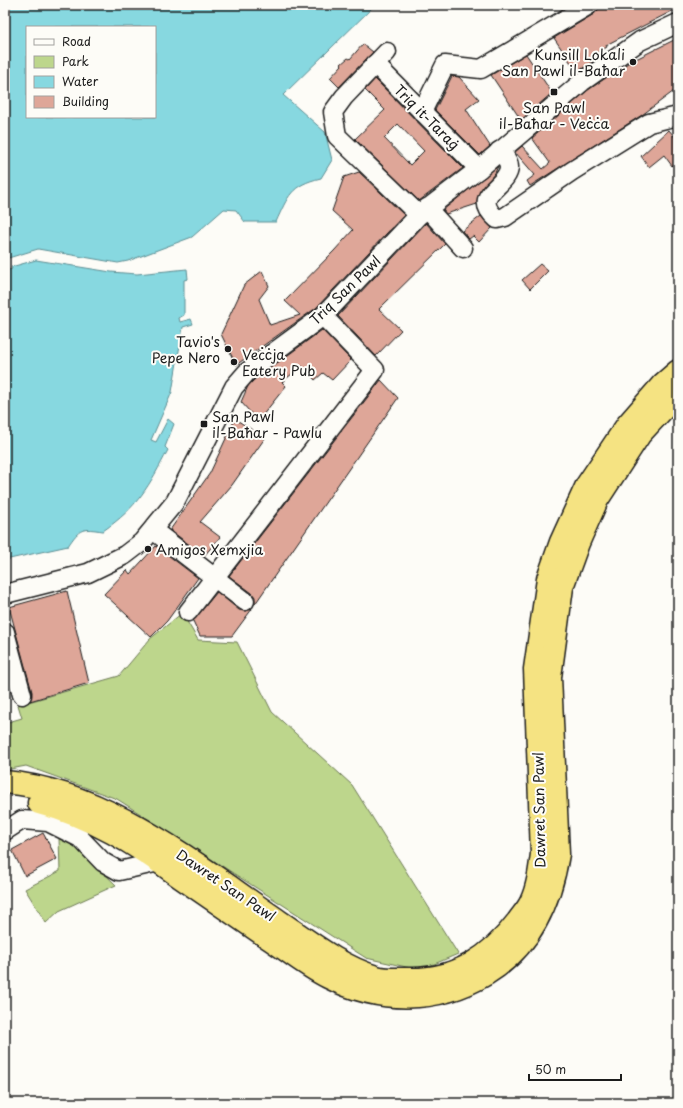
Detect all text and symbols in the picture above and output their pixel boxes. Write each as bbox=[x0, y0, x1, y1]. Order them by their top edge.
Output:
legend bbox=[26, 26, 156, 118]
text: Road bbox=[62, 32, 91, 50]
place label: Kunsill Lokali San Pawl il-Baħar bbox=[502, 44, 626, 81]
text: Park bbox=[62, 52, 89, 70]
marker: Kunsill Lokali San Pawl il-Baħar bbox=[628, 57, 638, 67]
text: Water bbox=[62, 72, 99, 90]
street label: Triq it-Taraġ bbox=[389, 79, 465, 155]
marker: San Pawl il-Baħar - Veċċa bbox=[549, 87, 559, 97]
text: Building bbox=[62, 92, 109, 110]
place label: San Pawl il-Baħar - Veċċa bbox=[499, 97, 609, 134]
street label: Triq San Pawl bbox=[305, 250, 385, 330]
place label: Tavio's Pepe Nero bbox=[152, 331, 220, 368]
marker: Tavio's Pepe Nero bbox=[223, 344, 233, 354]
place label: Veċċja Eatery Pub bbox=[242, 344, 315, 381]
marker: Veċċja Eatery Pub bbox=[229, 357, 239, 367]
place label: San Pawl il-Baħar - Pawlu bbox=[212, 406, 322, 443]
marker: San Pawl il-Baħar - Pawlu bbox=[199, 419, 209, 429]
place label: Amigos Xemxjia bbox=[156, 539, 263, 560]
marker: Amigos Xemxjia bbox=[143, 544, 153, 554]
street label: Dawret San Pawl bbox=[527, 752, 551, 868]
street label: Dawret San Pawl bbox=[172, 844, 280, 926]
scale bar bbox=[529, 1056, 621, 1082]
text: 50 m bbox=[535, 1060, 566, 1078]

